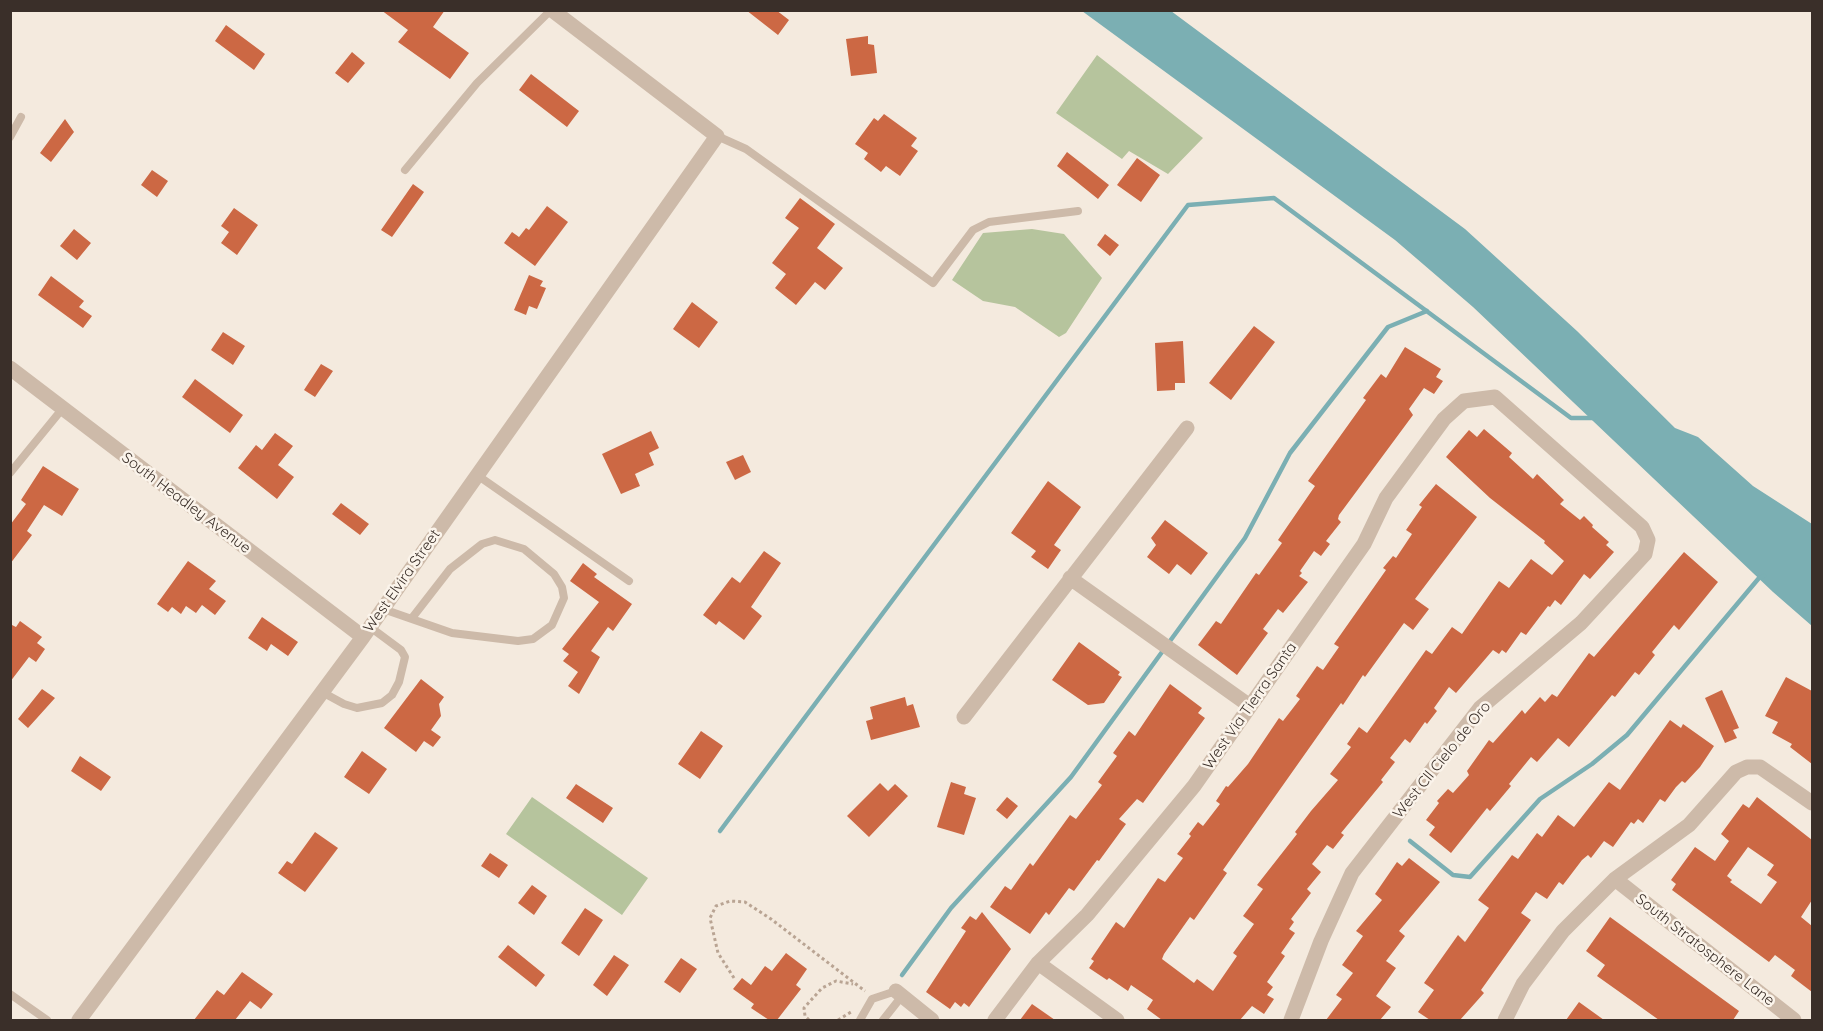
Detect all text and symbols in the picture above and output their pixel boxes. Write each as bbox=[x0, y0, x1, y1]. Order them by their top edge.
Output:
street label: South Headley Avenue bbox=[118, 449, 254, 557]
street label: West Elvira Street bbox=[360, 526, 444, 636]
street label: West Via Tierra Santa bbox=[1199, 639, 1301, 773]
street label: West Cll Cielo de Oro bbox=[1389, 698, 1495, 822]
street label: South Stratosphere Lane bbox=[1632, 890, 1778, 1010]

